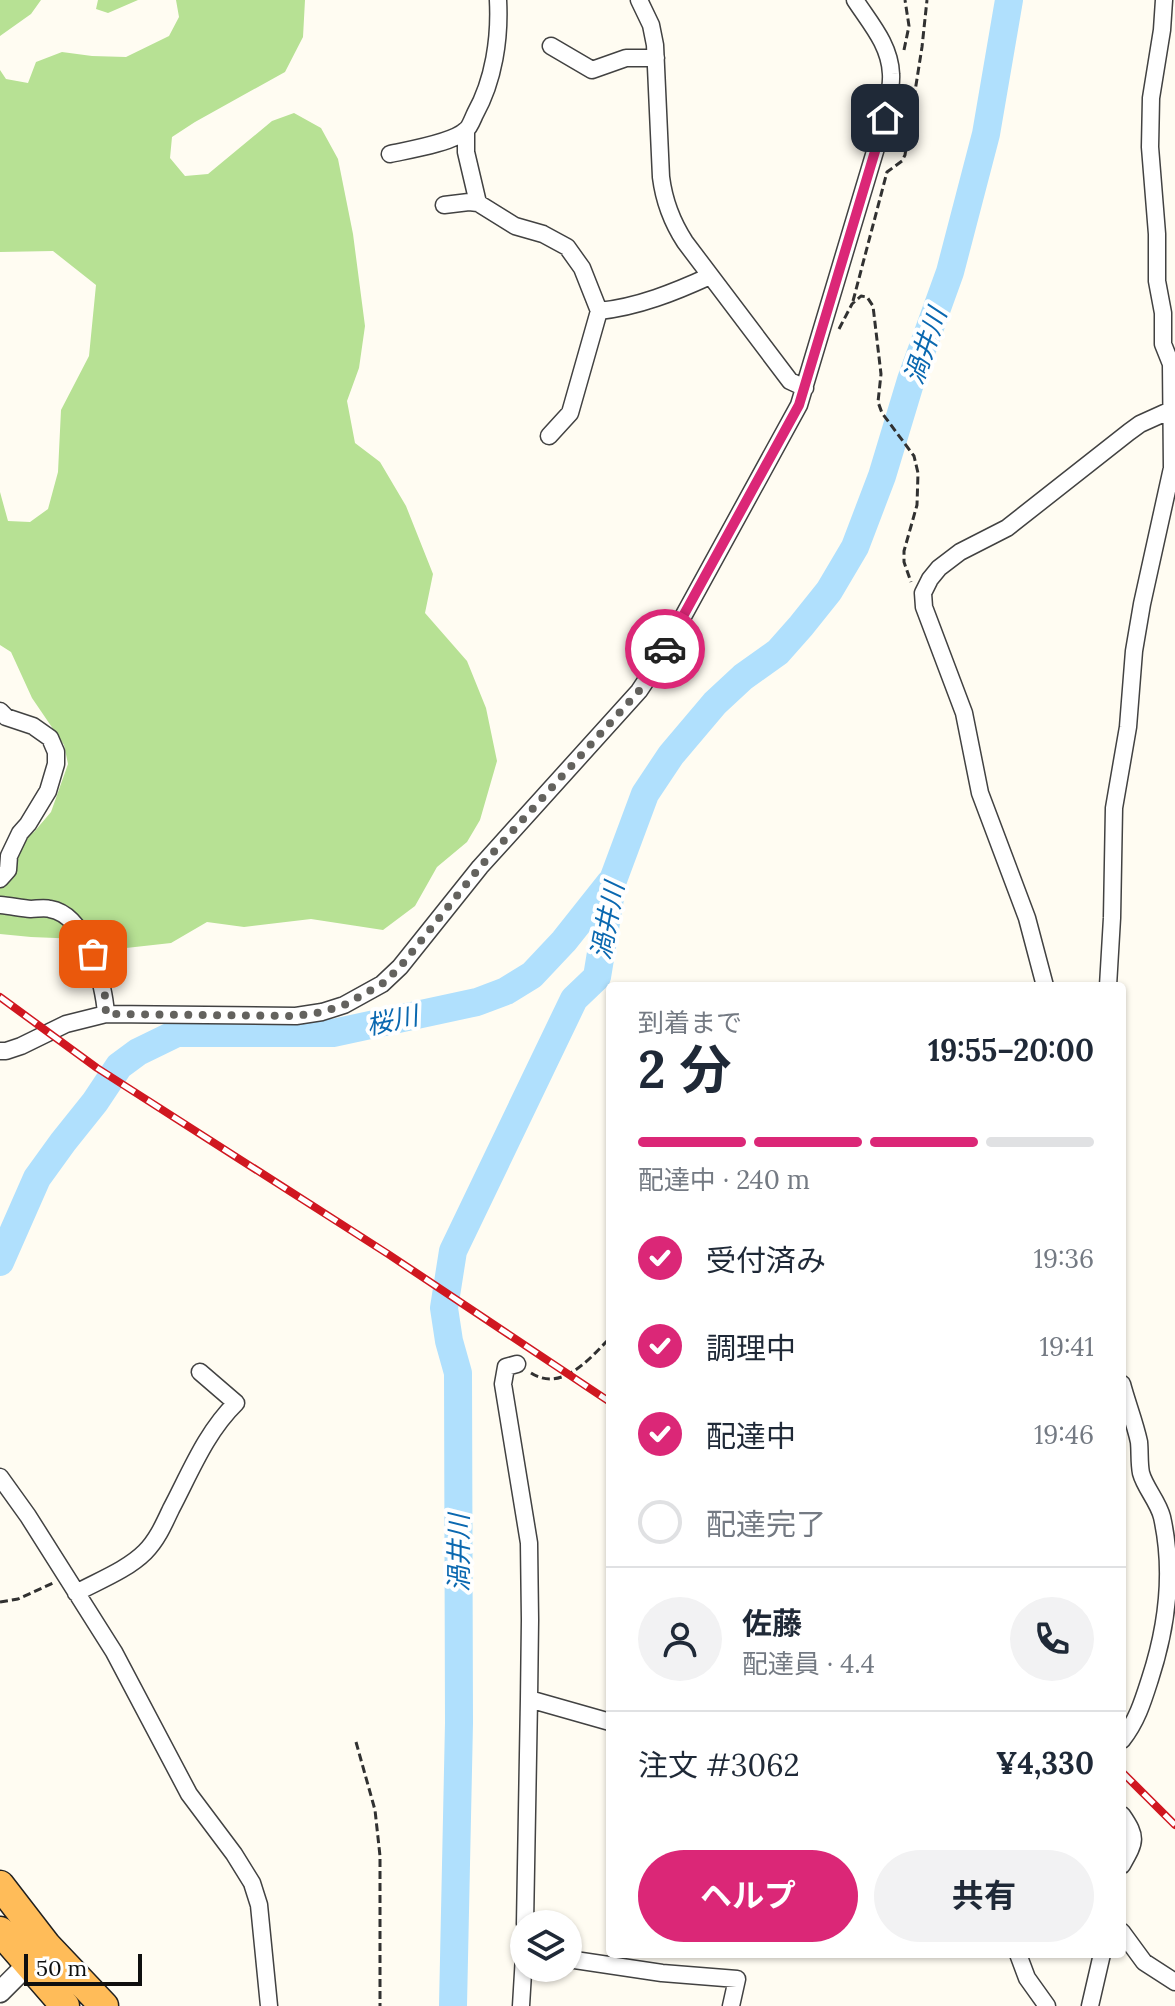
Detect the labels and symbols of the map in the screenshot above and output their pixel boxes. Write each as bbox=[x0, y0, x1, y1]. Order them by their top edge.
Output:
pin bbox=[851, 84, 919, 152]
water label: 渦井川 bbox=[897, 301, 954, 388]
courier bbox=[625, 609, 705, 689]
water label: 渦井川 bbox=[583, 877, 631, 962]
pin bbox=[59, 920, 127, 988]
water label: 桜川 bbox=[363, 998, 424, 1042]
water label: 渦井川 bbox=[442, 1511, 475, 1592]
scale bar bbox=[24, 1950, 142, 1986]

